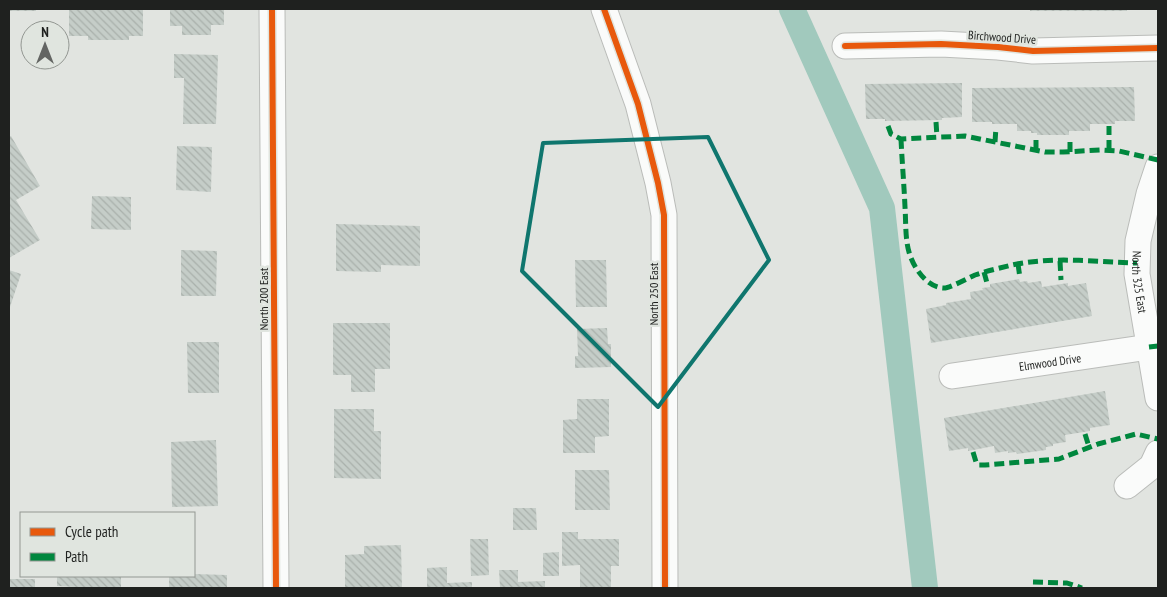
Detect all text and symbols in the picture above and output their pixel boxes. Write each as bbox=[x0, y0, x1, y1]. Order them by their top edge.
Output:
north arrow bbox=[20, 20, 70, 70]
text: N bbox=[41, 23, 49, 41]
street label: Birchwood Drive bbox=[968, 27, 1036, 47]
street label: North 325 East bbox=[1129, 251, 1151, 315]
street label: North 250 East bbox=[646, 262, 661, 325]
street label: North 200 East bbox=[256, 267, 271, 330]
street label: Elmwood Drive bbox=[1018, 350, 1082, 374]
legend bbox=[20, 512, 195, 577]
text: Cycle path bbox=[65, 522, 118, 541]
text: Path bbox=[65, 547, 88, 566]

